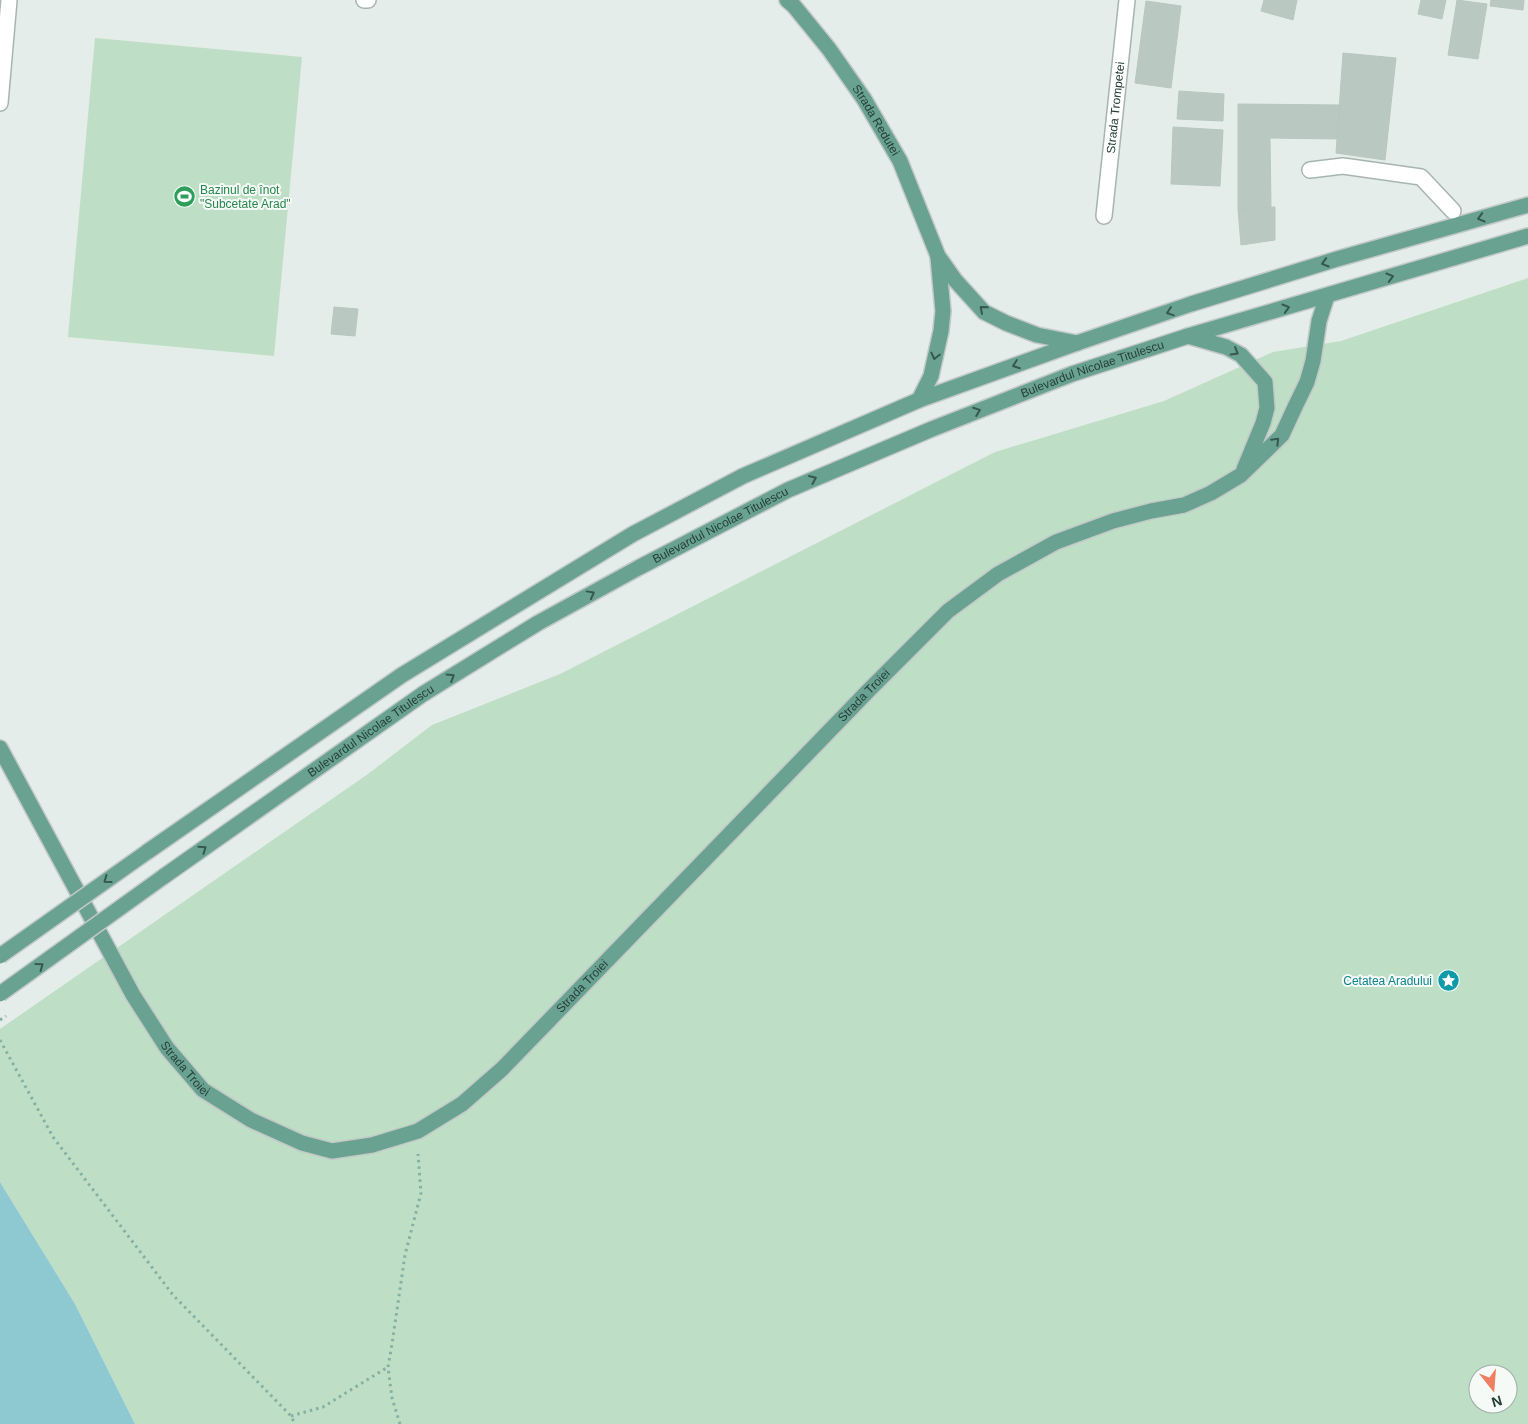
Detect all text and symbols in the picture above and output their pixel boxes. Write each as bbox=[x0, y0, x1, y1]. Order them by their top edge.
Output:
street label: Strada Trompetei bbox=[1104, 61, 1127, 154]
street label: Strada Redutei bbox=[849, 82, 902, 158]
place label: Bazinul de înot "Subcetate Arad" bbox=[200, 183, 291, 211]
sports icon: Bazinul de înot "Subcetate Arad" bbox=[172, 185, 196, 209]
one-way arrow bbox=[1478, 213, 1486, 223]
one-way arrow bbox=[1321, 257, 1329, 267]
one-way arrow bbox=[1386, 272, 1394, 282]
one-way arrow bbox=[1281, 303, 1289, 313]
one-way arrow bbox=[979, 306, 988, 315]
one-way arrow bbox=[1166, 306, 1175, 316]
street label: Bulevardul Nicolae Titulescu bbox=[1019, 337, 1166, 400]
one-way arrow bbox=[1229, 345, 1238, 355]
one-way arrow bbox=[930, 352, 941, 361]
one-way arrow bbox=[1013, 359, 1021, 369]
one-way arrow bbox=[972, 407, 981, 417]
one-way arrow bbox=[1270, 437, 1279, 446]
one-way arrow bbox=[808, 475, 817, 485]
street label: Bulevardul Nicolae Titulescu bbox=[650, 484, 791, 566]
one-way arrow bbox=[586, 590, 595, 600]
street label: Strada Troiei bbox=[835, 666, 893, 725]
one-way arrow bbox=[446, 673, 455, 683]
street label: Bulevardul Nicolae Titulescu bbox=[305, 682, 437, 780]
one-way arrow bbox=[197, 846, 207, 855]
one-way arrow bbox=[103, 874, 113, 883]
street label: Strada Troiei bbox=[553, 957, 611, 1016]
one-way arrow bbox=[34, 963, 44, 972]
place icon: Cetatea Aradului bbox=[1436, 969, 1460, 993]
place label: Cetatea Aradului bbox=[1343, 974, 1432, 988]
street label: Strada Troiei bbox=[158, 1039, 212, 1099]
north arrow bbox=[1468, 1364, 1518, 1414]
text: N bbox=[1490, 1392, 1504, 1411]

